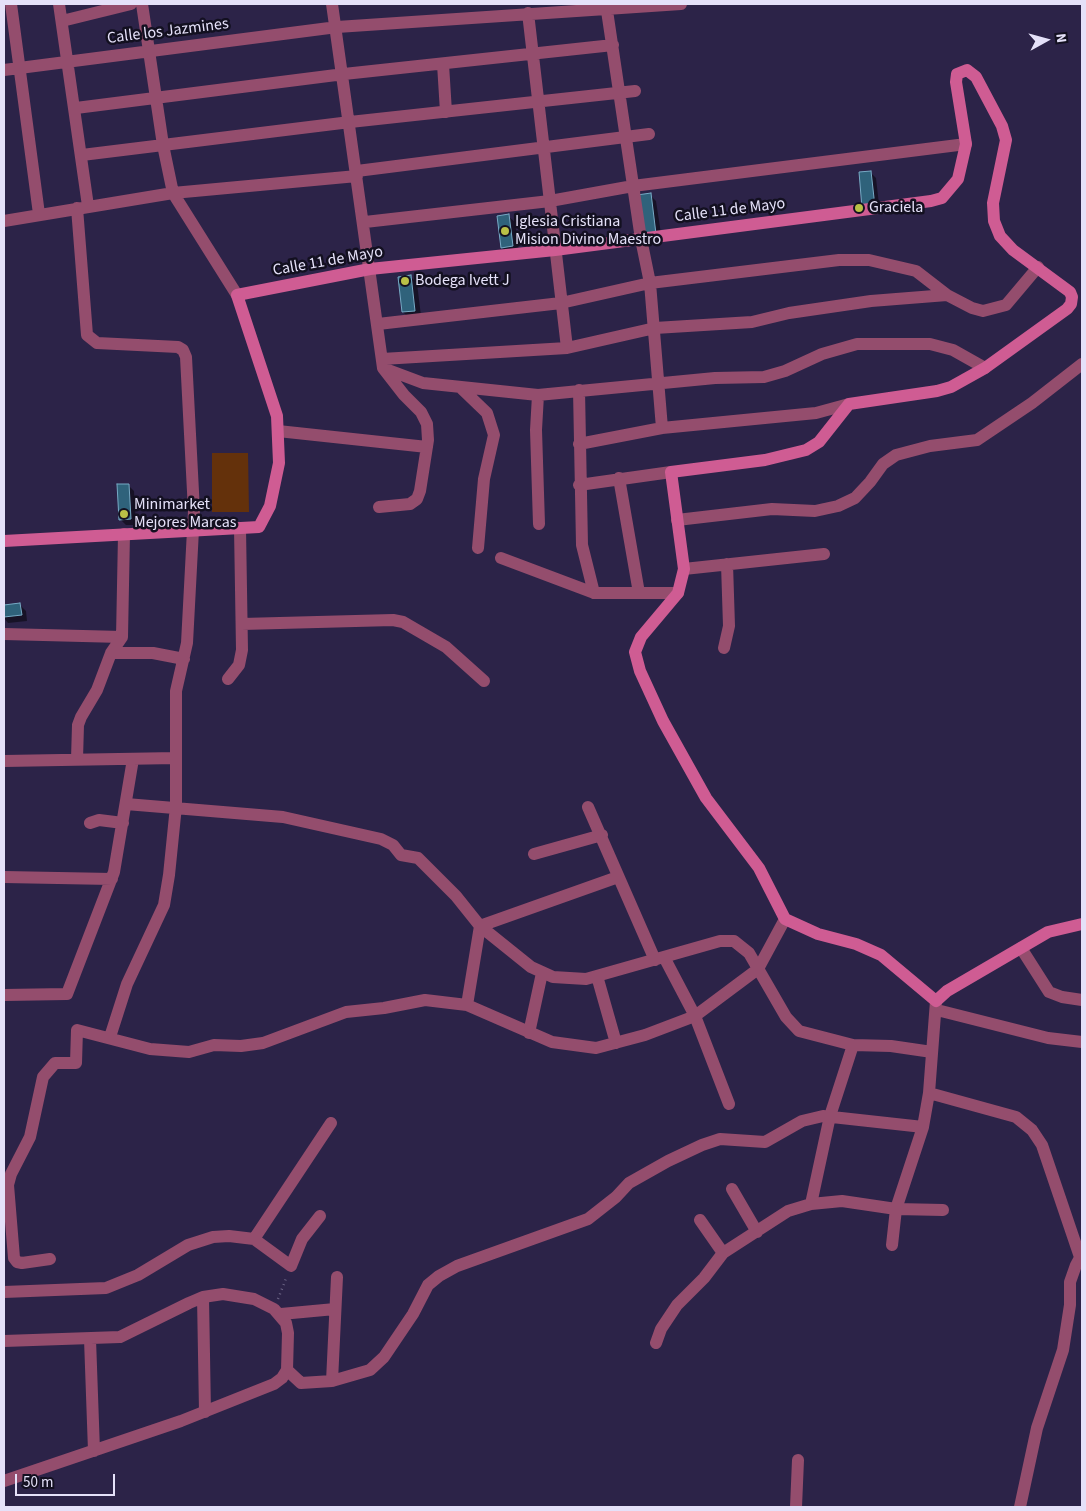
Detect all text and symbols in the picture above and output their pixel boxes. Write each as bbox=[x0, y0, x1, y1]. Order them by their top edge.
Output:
street label: Calle los Jazmines bbox=[106, 15, 230, 49]
north arrow bbox=[1021, 15, 1071, 65]
text: N bbox=[1050, 32, 1071, 44]
street label: Calle 11 de Mayo bbox=[674, 195, 786, 227]
place label: Graciela bbox=[869, 198, 923, 218]
marker: Graciela bbox=[853, 202, 865, 214]
place label: Iglesia Cristiana Mision Divino Maestro bbox=[515, 212, 661, 250]
marker: Iglesia Cristiana Mision Divino Maestro bbox=[499, 225, 511, 237]
street label: Calle 11 de Mayo bbox=[271, 243, 385, 281]
place label: Bodega Ivett J bbox=[415, 271, 510, 291]
marker: Bodega Ivett J bbox=[399, 275, 411, 287]
place label: Minimarket Mejores Marcas bbox=[134, 495, 236, 533]
marker: Minimarket Mejores Marcas bbox=[118, 508, 130, 520]
scale bar bbox=[18, 1464, 118, 1496]
text: 50 m bbox=[23, 1472, 53, 1493]

